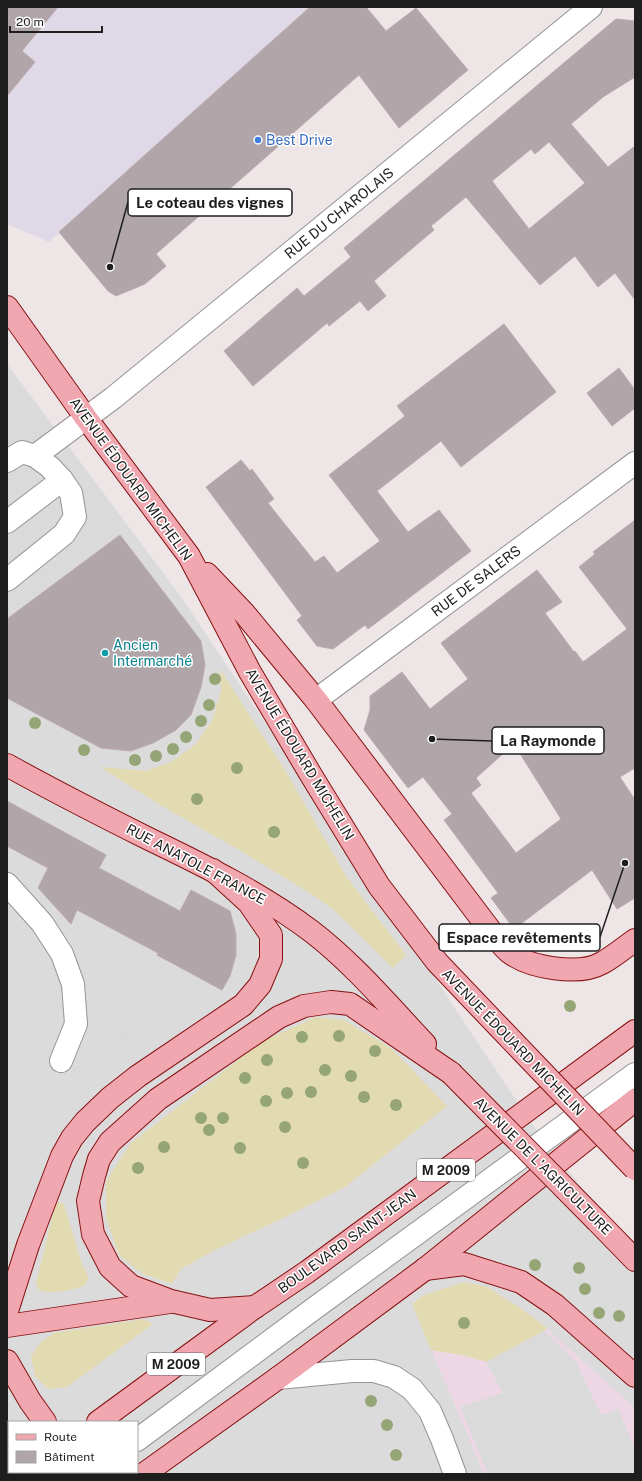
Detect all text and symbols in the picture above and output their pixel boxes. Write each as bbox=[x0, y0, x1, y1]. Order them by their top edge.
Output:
scale bar bbox=[10, 8, 102, 34]
text: 20 m bbox=[16, 15, 44, 29]
place label: Best Drive bbox=[266, 132, 333, 148]
marker: Best Drive bbox=[253, 135, 263, 145]
street label: RUE DU CHAROLAIS bbox=[281, 164, 397, 262]
callout: Le coteau des vignes bbox=[128, 189, 292, 216]
text: Le coteau des vignes bbox=[136, 194, 284, 211]
street label: AVENUE ÉDOUARD MICHELIN bbox=[67, 394, 196, 564]
street label: RUE DE SALERS bbox=[428, 542, 524, 620]
place label: Ancien Intermarché bbox=[113, 637, 192, 669]
marker: Ancien Intermarché bbox=[100, 648, 110, 658]
street label: AVENUE ÉDOUARD MICHELIN bbox=[242, 665, 359, 843]
callout: La Raymonde bbox=[492, 727, 604, 754]
text: La Raymonde bbox=[500, 732, 596, 749]
street label: RUE ANATOLE FRANCE bbox=[124, 820, 268, 908]
callout: Espace revêtements bbox=[439, 924, 600, 951]
text: Espace revêtements bbox=[446, 929, 592, 946]
street label: AVENUE ÉDOUARD MICHELIN bbox=[439, 965, 588, 1119]
street label: AVENUE DE L'AGRICULTURE bbox=[471, 1094, 615, 1238]
road number: M 2009 bbox=[417, 1159, 475, 1181]
street label: BOULEVARD SAINT-JEAN bbox=[275, 1185, 419, 1297]
road number: M 2009 bbox=[147, 1353, 205, 1375]
legend bbox=[8, 1421, 138, 1473]
text: Route bbox=[44, 1430, 77, 1444]
text: Bâtiment bbox=[44, 1450, 95, 1464]

